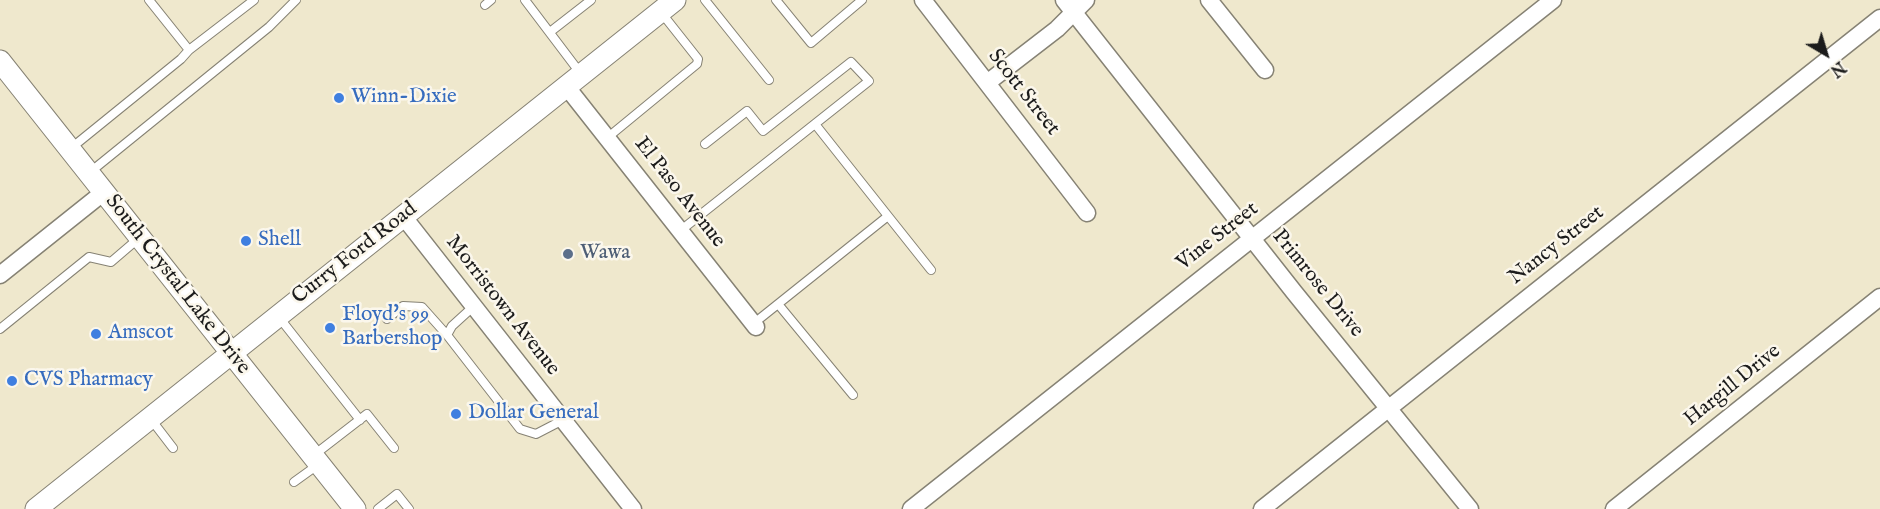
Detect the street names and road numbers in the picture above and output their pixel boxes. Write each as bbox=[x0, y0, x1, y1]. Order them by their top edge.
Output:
street label: Scott Street bbox=[982, 45, 1064, 141]
street label: El Paso Avenue bbox=[628, 133, 730, 253]
street label: South Crystal Lake Drive bbox=[99, 190, 255, 380]
street label: Curry Ford Road bbox=[288, 197, 422, 311]
street label: Vine Street bbox=[1172, 197, 1264, 277]
street label: Nancy Street bbox=[1504, 201, 1610, 291]
street label: Primrose Drive bbox=[1266, 225, 1368, 343]
street label: Morristown Avenue bbox=[439, 231, 565, 381]
street label: Hargill Drive bbox=[1680, 339, 1786, 433]

